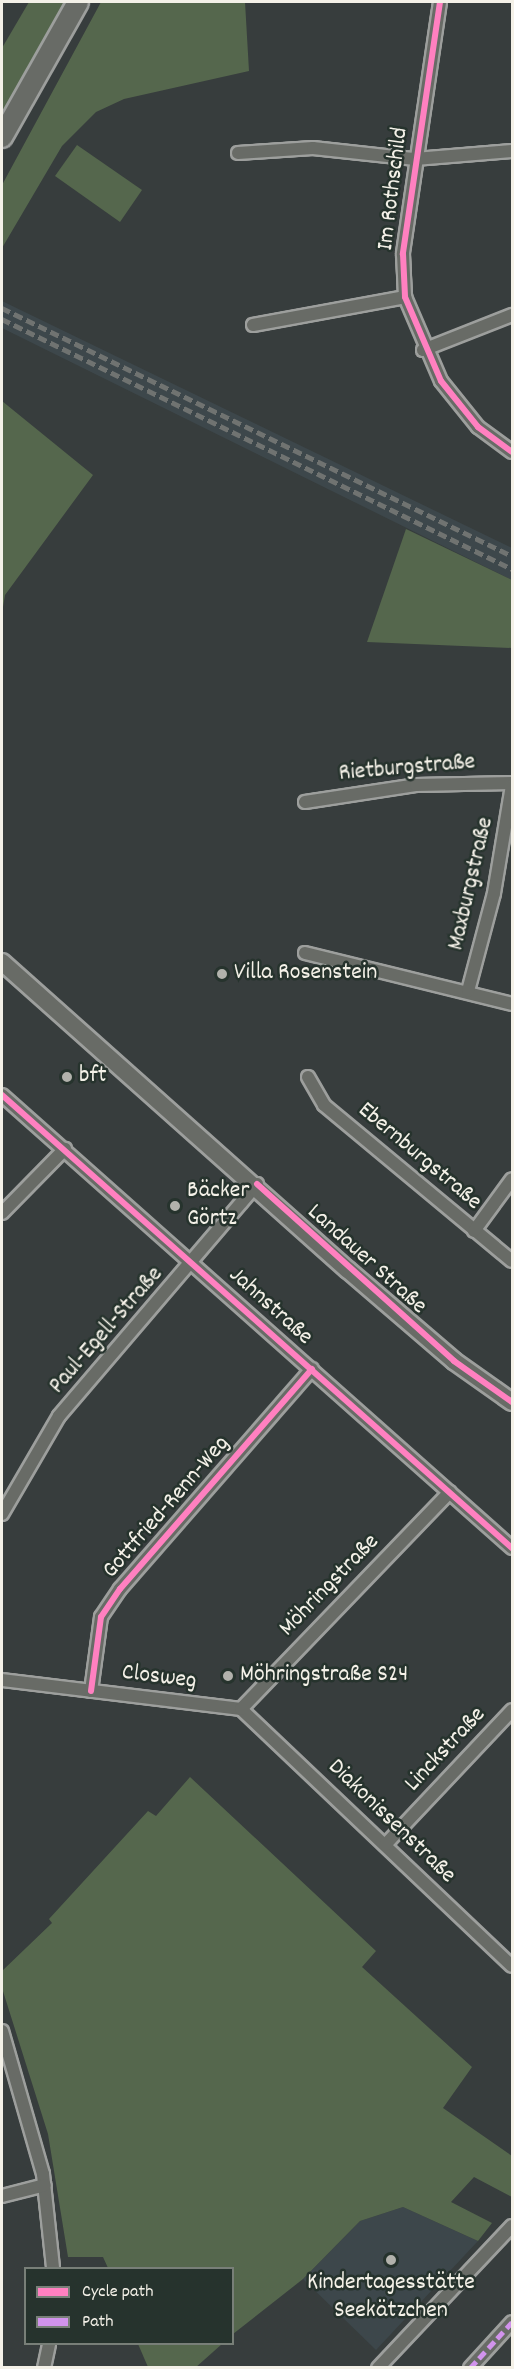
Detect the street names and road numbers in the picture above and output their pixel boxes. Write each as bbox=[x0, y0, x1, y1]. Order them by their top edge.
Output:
street label: Im Rothschild bbox=[372, 126, 416, 252]
street label: Rietburgstraße bbox=[338, 749, 476, 789]
street label: Maxburgstraße bbox=[443, 815, 501, 953]
street label: Ebernburgstraße bbox=[351, 1097, 487, 1217]
street label: Landauer Straße bbox=[300, 1199, 432, 1321]
street label: Paul-Egell-Straße bbox=[44, 1261, 170, 1401]
street label: Jahnstraße bbox=[222, 1262, 318, 1352]
street label: Gottfried-Renn-Weg bbox=[97, 1431, 237, 1585]
street label: Möhringstraße bbox=[274, 1529, 386, 1643]
street label: Closweg bbox=[120, 1659, 198, 1697]
street label: Linckstraße bbox=[399, 1701, 493, 1799]
street label: Diakonissenstraße bbox=[321, 1754, 461, 1890]

